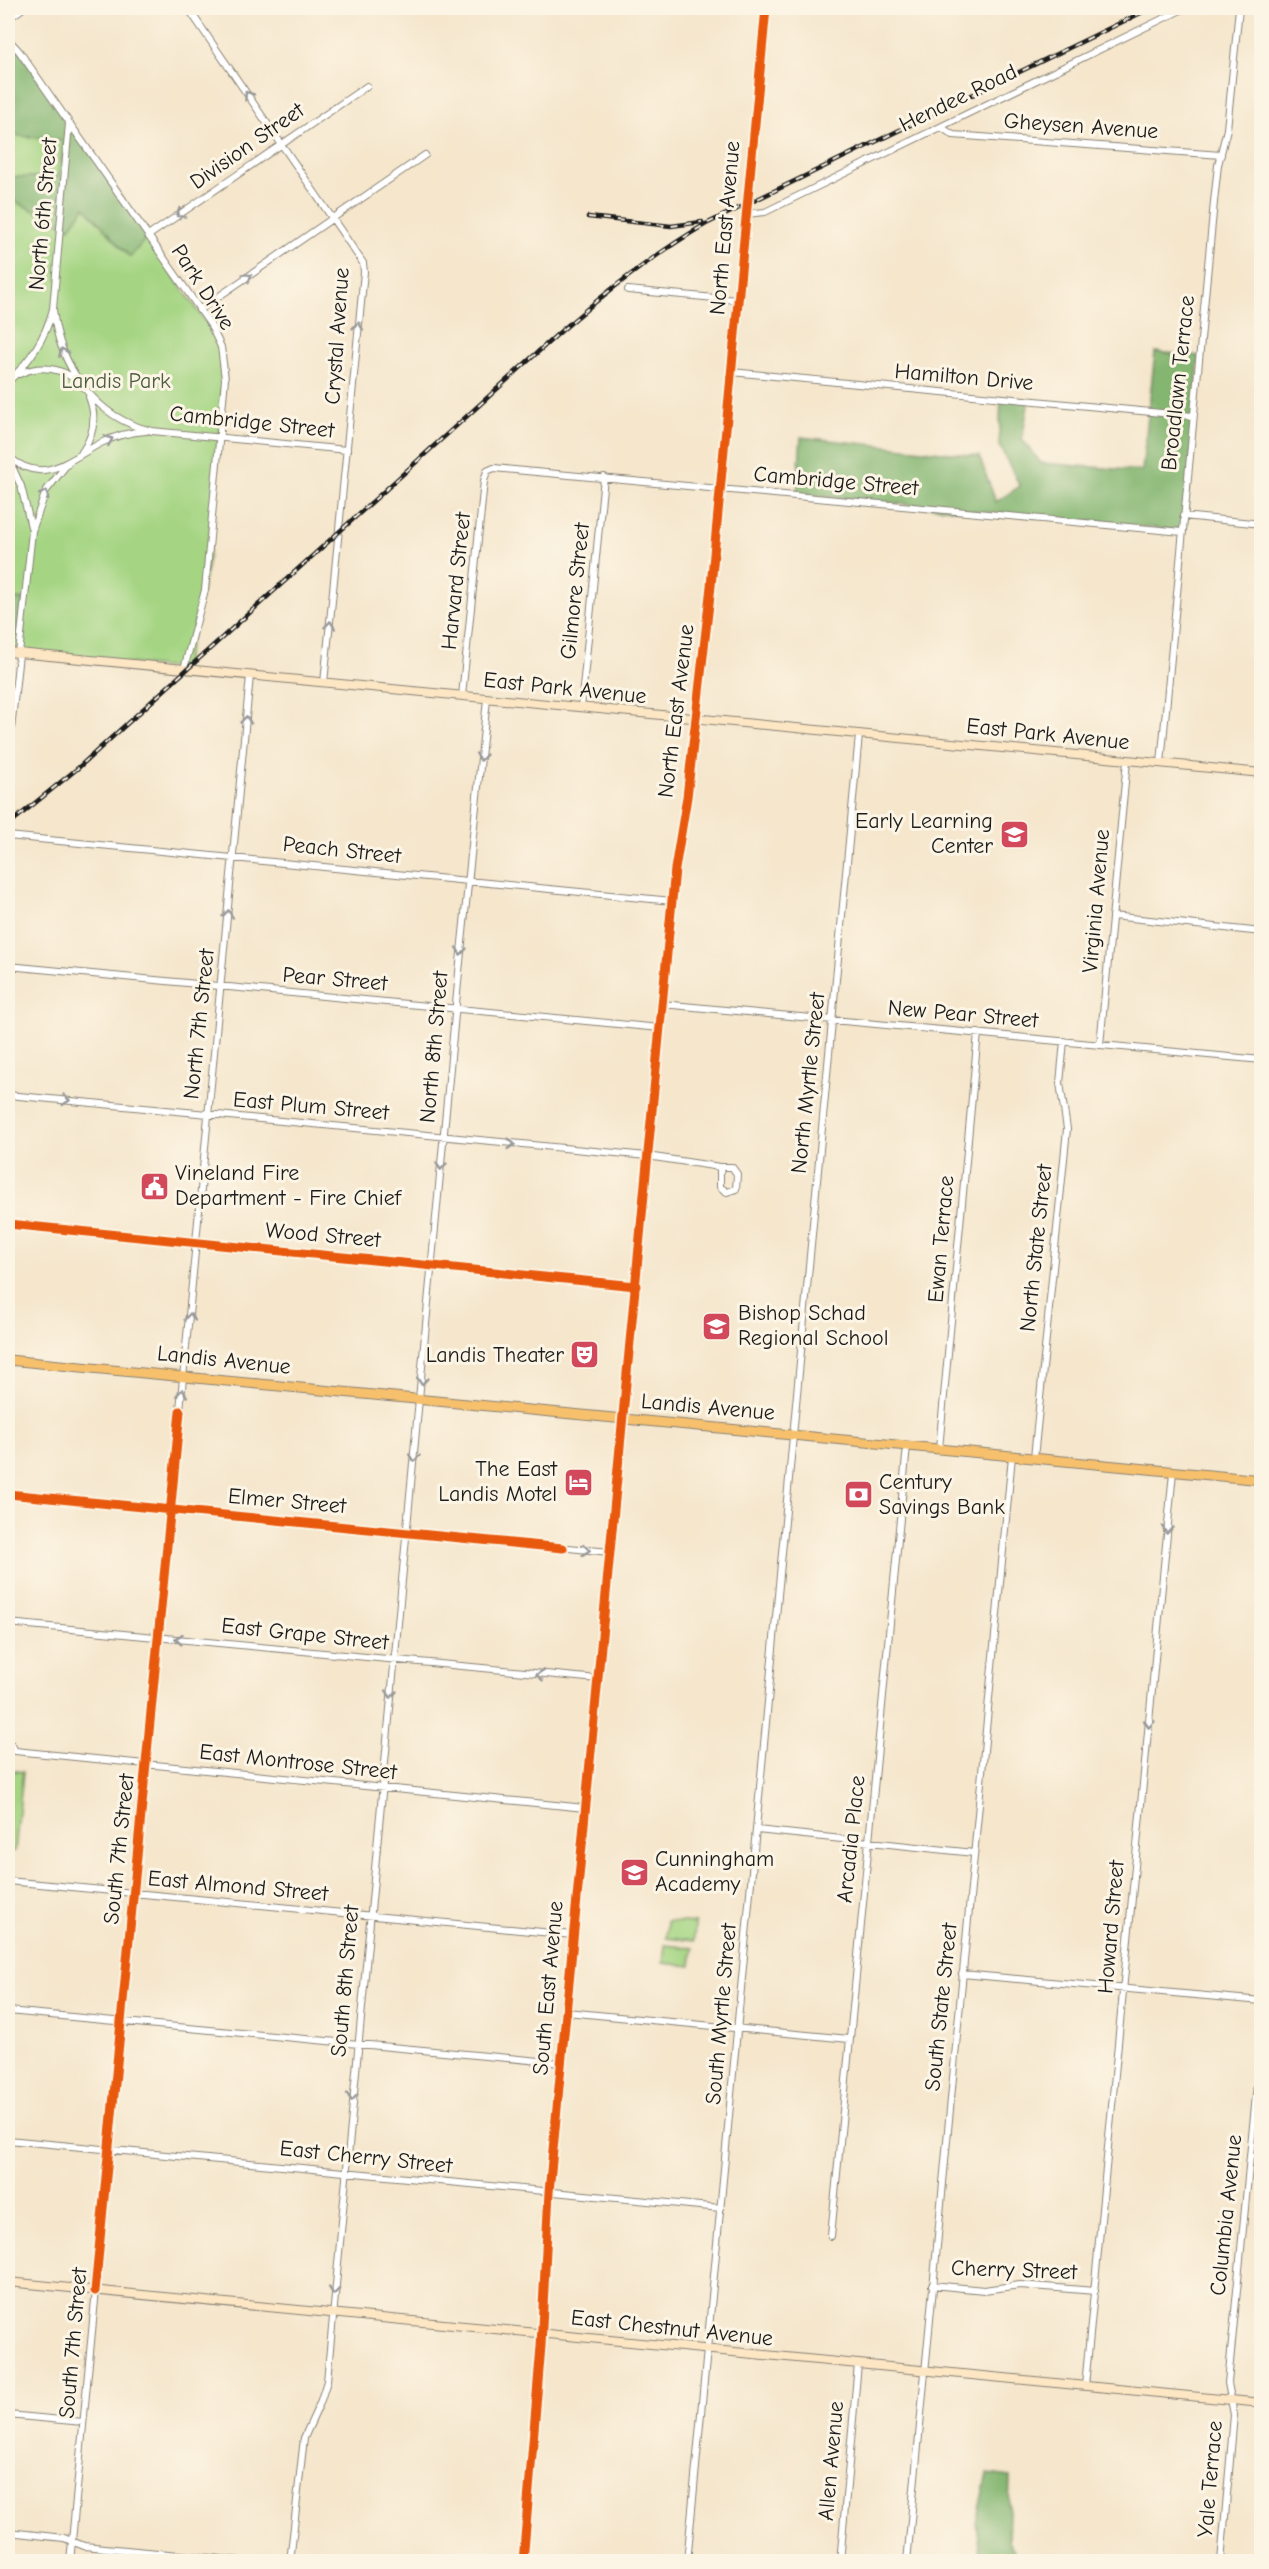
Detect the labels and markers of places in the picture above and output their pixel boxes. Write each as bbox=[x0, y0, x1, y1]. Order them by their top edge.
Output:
place label: Early Learning Center bbox=[855, 808, 993, 859]
school or university icon: Early Learning Center bbox=[998, 818, 1030, 850]
place label: Vineland Fire Department - Fire Chief bbox=[175, 1160, 403, 1211]
public building icon: Vineland Fire Department - Fire Chief bbox=[138, 1170, 170, 1202]
place label: Bishop Schad Regional School bbox=[738, 1300, 888, 1351]
school or university icon: Bishop Schad Regional School bbox=[701, 1310, 733, 1342]
theatre icon: Landis Theater bbox=[569, 1339, 601, 1371]
place label: Landis Theater bbox=[426, 1342, 564, 1368]
place label: The East Landis Motel bbox=[438, 1456, 558, 1507]
hotel icon: The East Landis Motel bbox=[562, 1466, 594, 1498]
place label: Century Savings Bank bbox=[879, 1469, 1005, 1520]
bank icon: Century Savings Bank bbox=[842, 1479, 874, 1511]
place label: Cunningham Academy bbox=[655, 1846, 774, 1897]
school or university icon: Cunningham Academy bbox=[618, 1856, 650, 1888]

